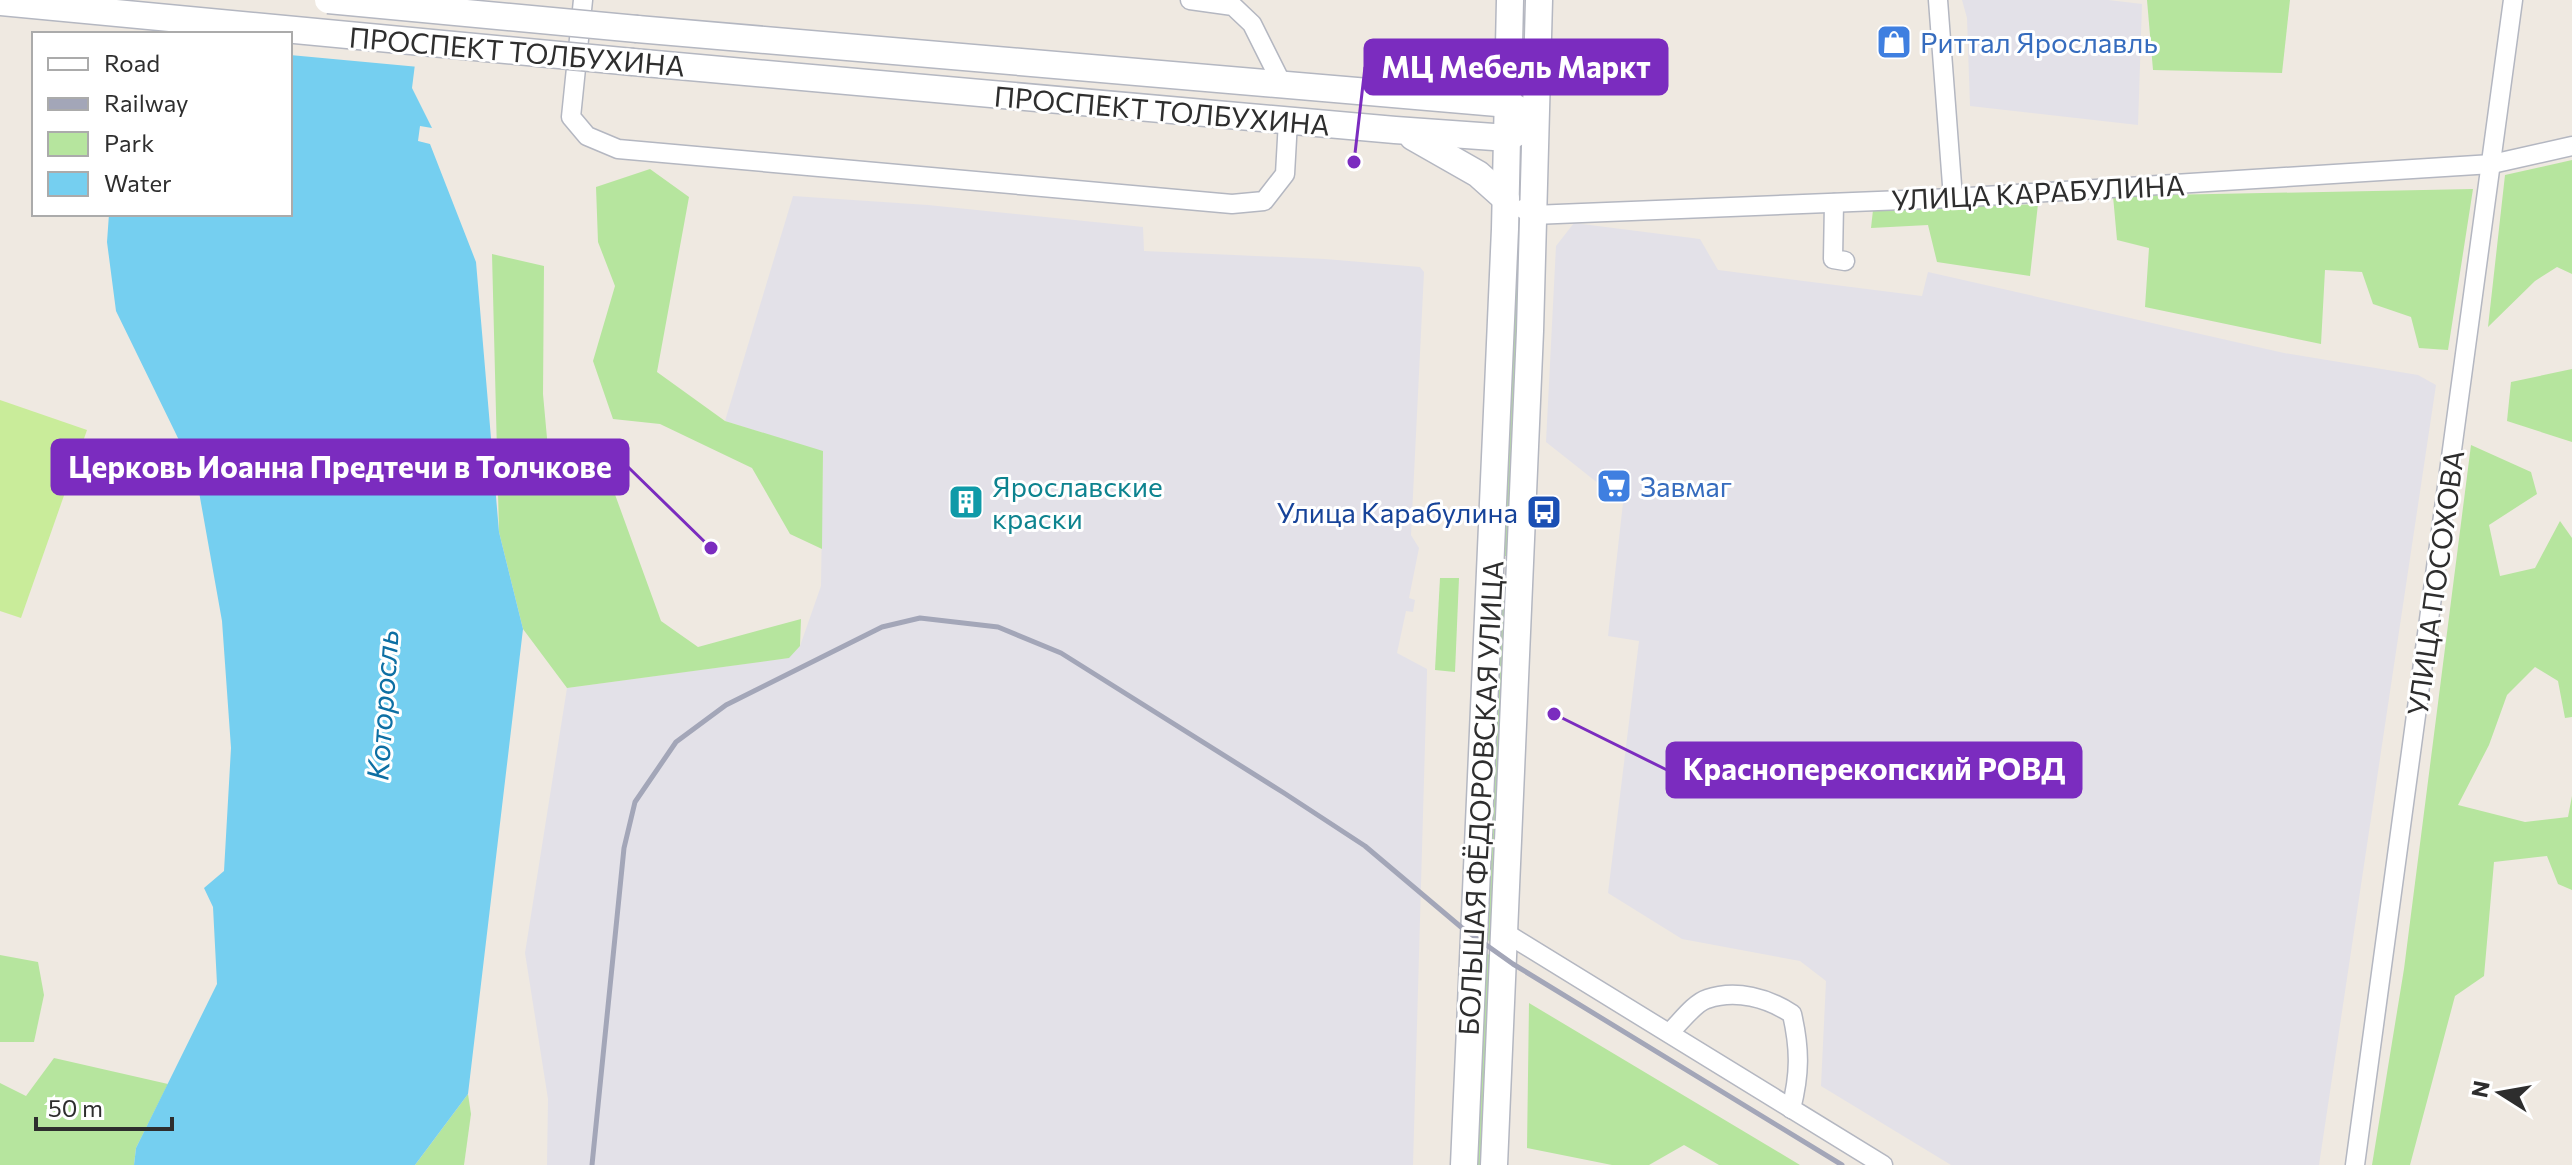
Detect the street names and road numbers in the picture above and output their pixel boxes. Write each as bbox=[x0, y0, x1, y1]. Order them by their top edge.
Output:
street label: ПРОСПЕКТ ТОЛБУХИНА bbox=[348, 19, 686, 83]
street label: ПРОСПЕКТ ТОЛБУХИНА bbox=[993, 78, 1331, 142]
street label: УЛИЦА КАРАБУЛИНА bbox=[1890, 167, 2186, 217]
street label: УЛИЦА ПОСОХОВА bbox=[2400, 448, 2470, 718]
street label: БОЛЬШАЯ ФЁДОРОВСКАЯ УЛИЦА bbox=[1451, 560, 1509, 1036]

